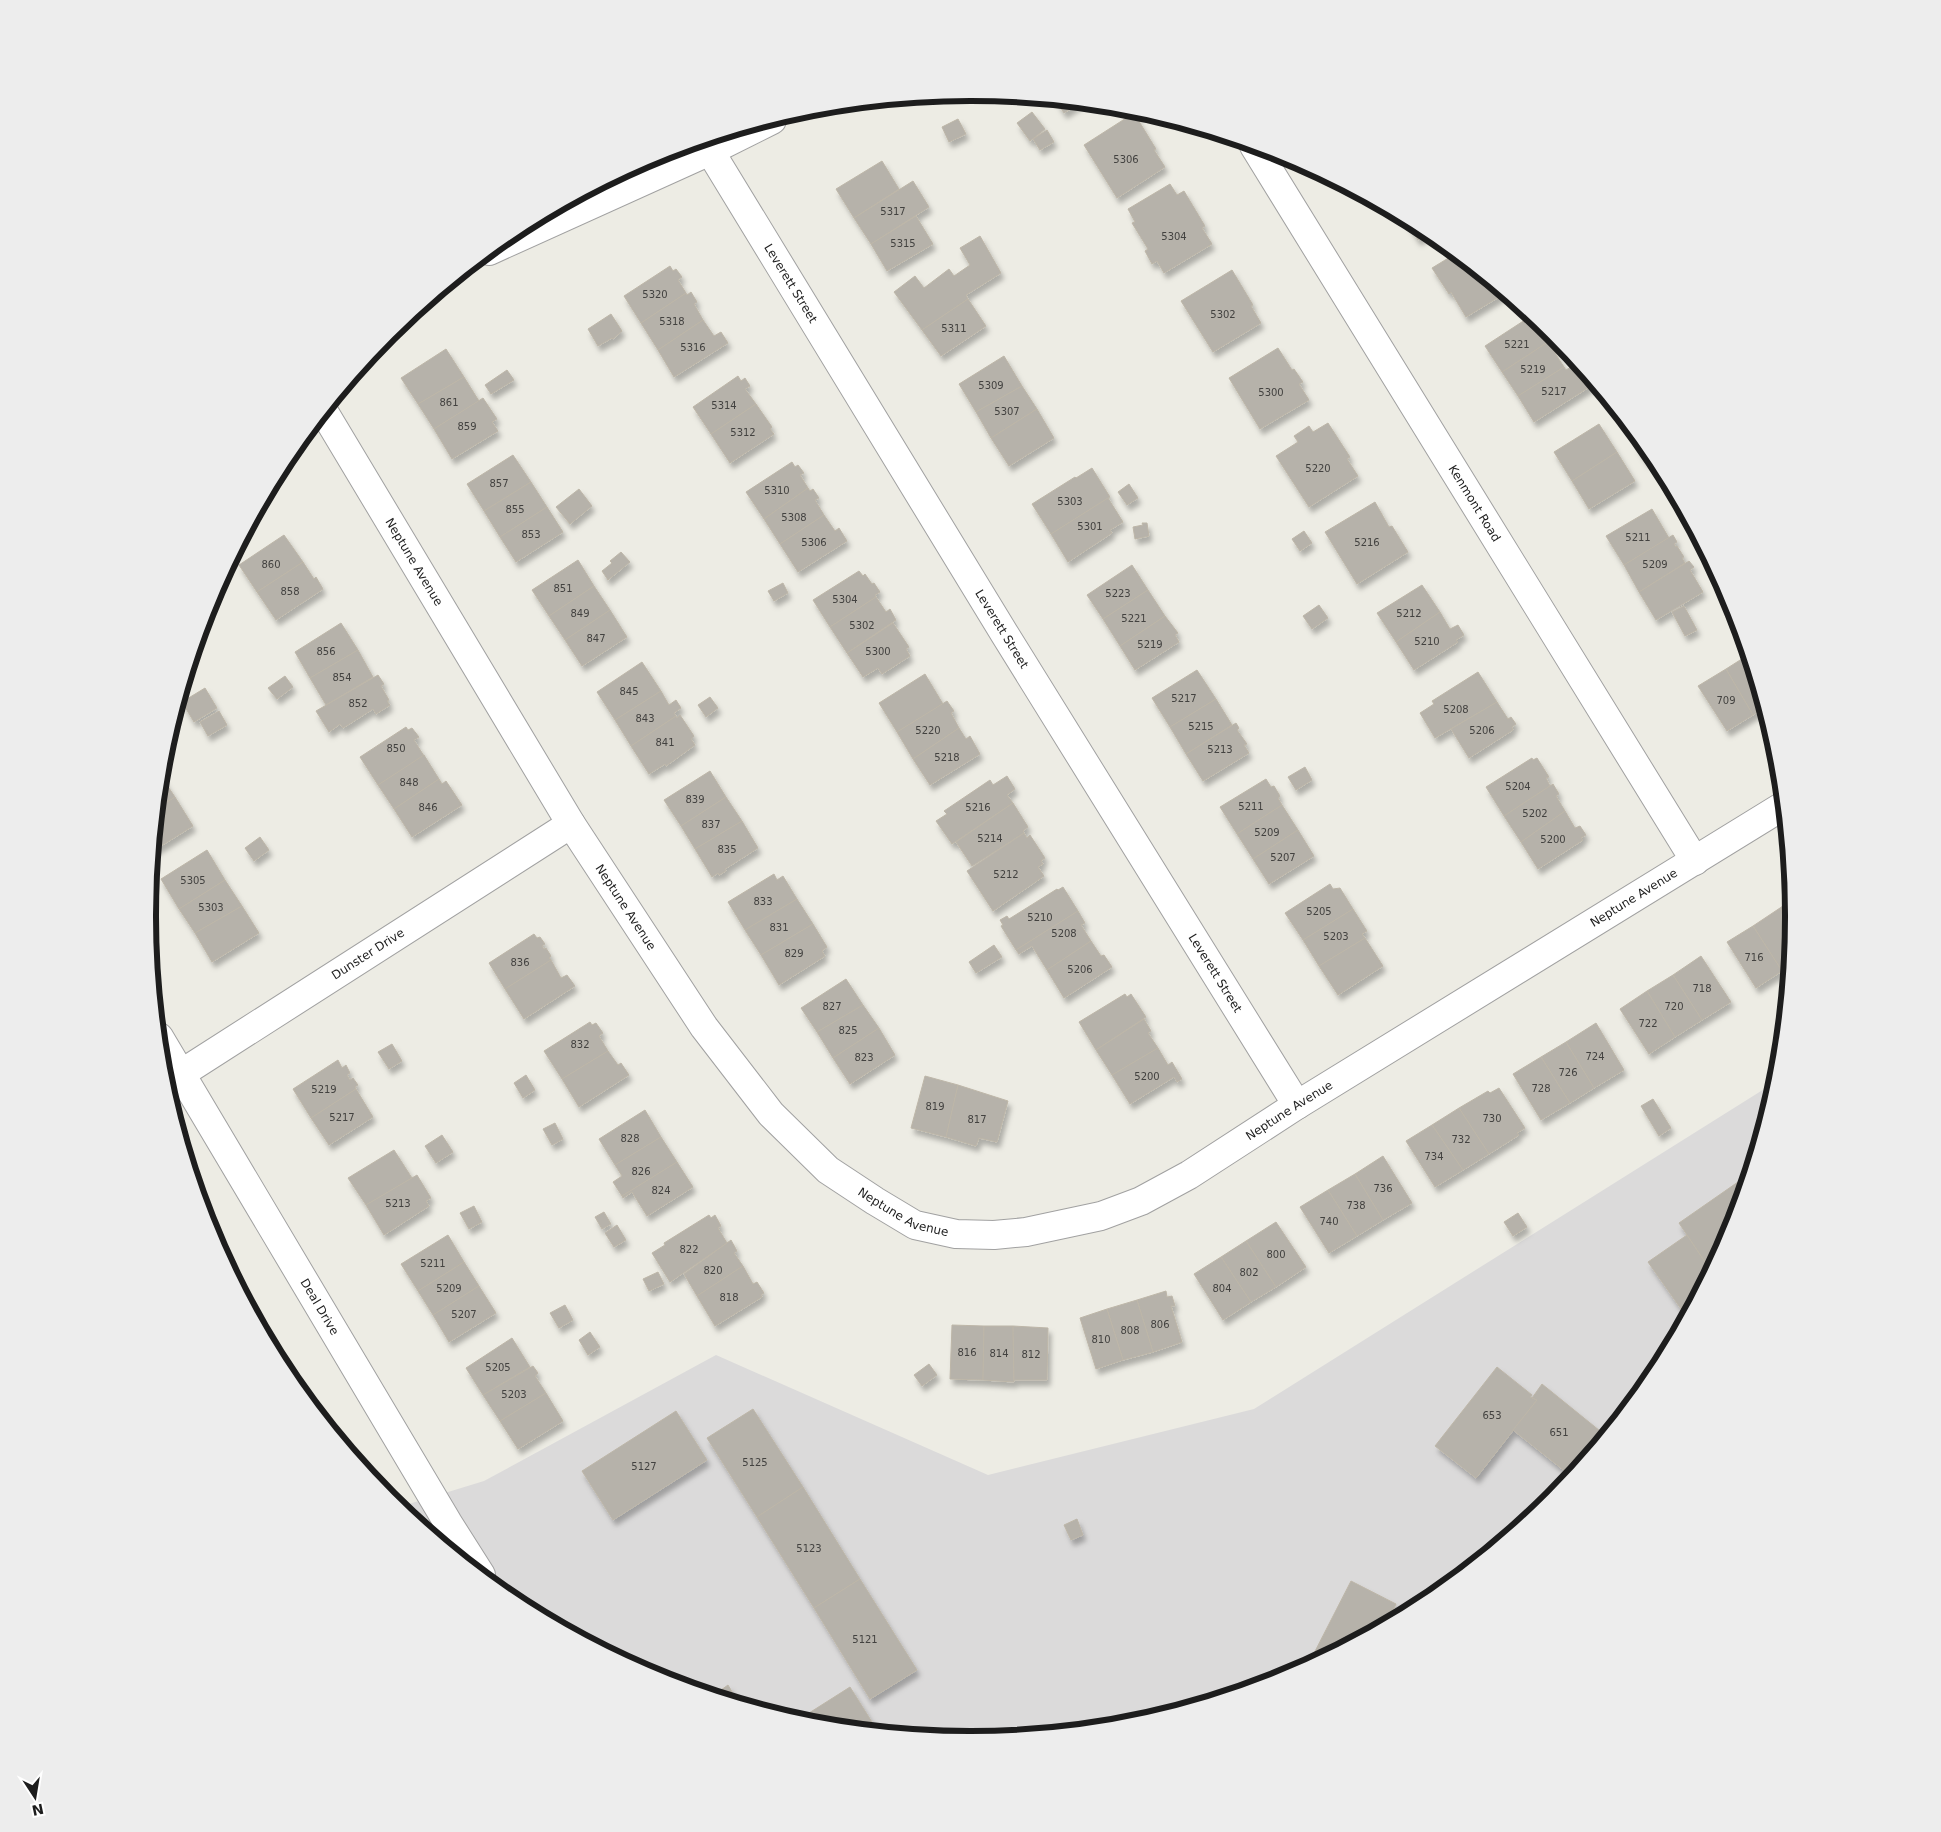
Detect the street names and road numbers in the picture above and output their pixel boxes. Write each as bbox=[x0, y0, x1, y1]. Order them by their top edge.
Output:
street label: Leverett Street bbox=[761, 241, 820, 326]
street label: Kenmont Road bbox=[1446, 463, 1503, 544]
street label: Neptune Avenue bbox=[382, 516, 446, 608]
street label: Leverett Street bbox=[972, 587, 1031, 671]
street label: Neptune Avenue bbox=[592, 862, 659, 953]
street label: Neptune Avenue bbox=[1588, 866, 1680, 930]
street label: Dunster Drive bbox=[329, 926, 407, 982]
street label: Leverett Street bbox=[1185, 931, 1245, 1015]
street label: Neptune Avenue bbox=[1243, 1078, 1335, 1143]
street label: Neptune Avenue bbox=[855, 1185, 950, 1239]
street label: Deal Drive bbox=[297, 1276, 342, 1338]

